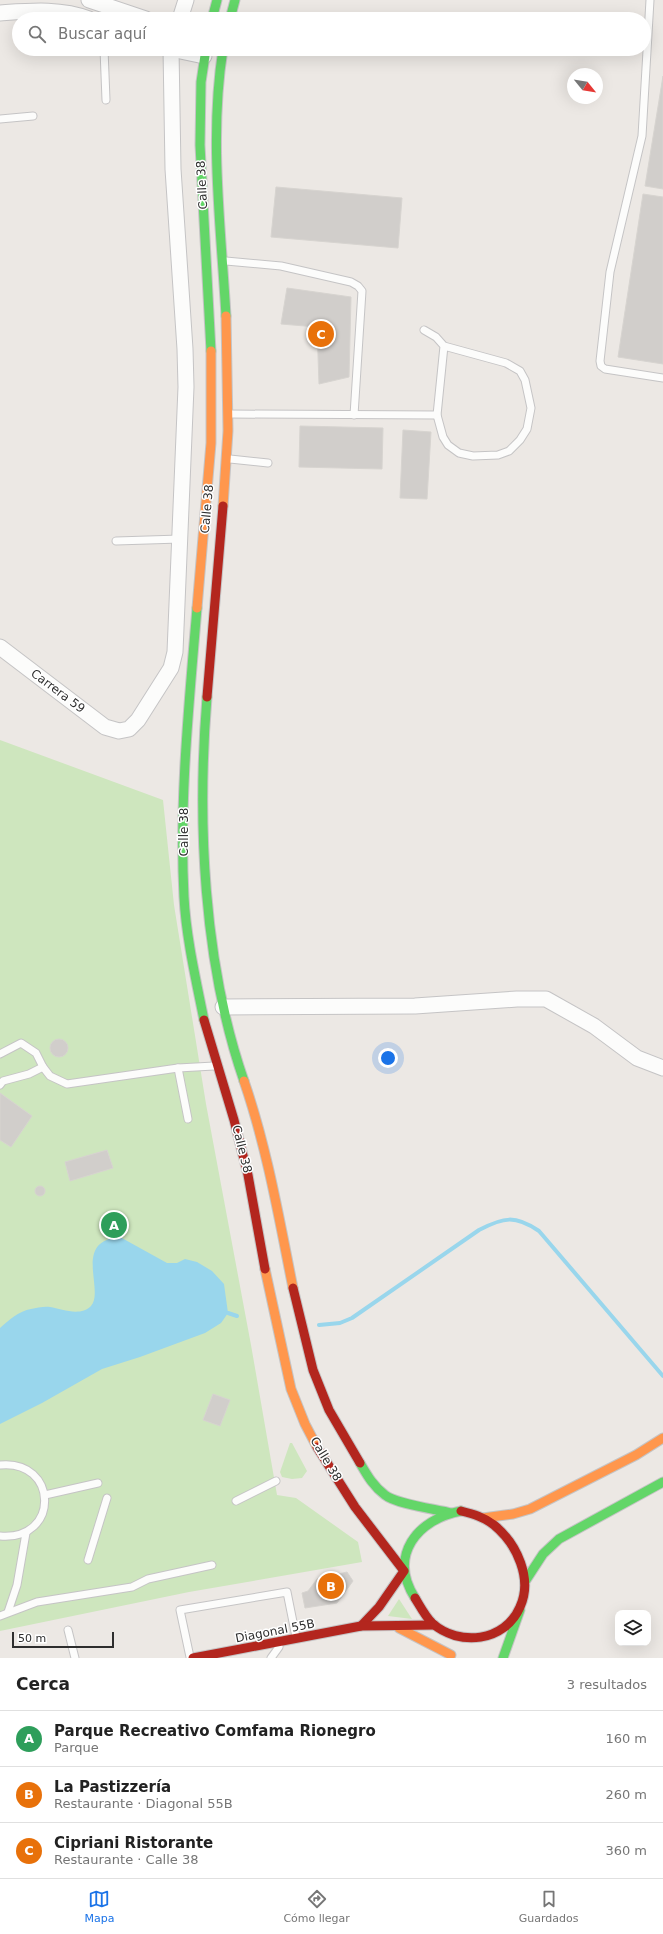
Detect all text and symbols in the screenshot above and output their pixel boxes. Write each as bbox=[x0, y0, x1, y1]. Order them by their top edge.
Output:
search box bbox=[12, 12, 651, 56]
icon: search bbox=[26, 23, 48, 45]
text: Buscar aquí bbox=[58, 25, 146, 43]
north arrow bbox=[567, 68, 603, 104]
street label: Calle 38 bbox=[194, 160, 210, 210]
pin: C bbox=[308, 319, 334, 349]
street label: Calle 38 bbox=[198, 484, 216, 534]
street label: Carrera 59 bbox=[28, 666, 88, 716]
street label: Calle 38 bbox=[177, 808, 191, 856]
your location bbox=[378, 1048, 398, 1068]
street label: Calle 38 bbox=[229, 1124, 255, 1174]
pin: A bbox=[101, 1210, 127, 1240]
street label: Calle 38 bbox=[307, 1434, 345, 1484]
pin: B bbox=[318, 1571, 344, 1601]
map controls bbox=[615, 1610, 651, 1646]
button: layers bbox=[615, 1610, 651, 1646]
street label: Diagonal 55B bbox=[234, 1616, 316, 1646]
scale bar bbox=[12, 1630, 114, 1649]
text: 50 m bbox=[18, 1632, 46, 1645]
text: Cerca bbox=[16, 1674, 70, 1694]
text: 3 resultados bbox=[567, 1677, 647, 1692]
text: Parque Recreativo Comfama Rionegro bbox=[54, 1722, 376, 1740]
text: A bbox=[24, 1731, 34, 1746]
text: 160 m bbox=[605, 1731, 647, 1746]
text: Parque bbox=[54, 1740, 99, 1755]
text: La Pastizzería bbox=[54, 1778, 171, 1796]
text: B bbox=[24, 1787, 34, 1802]
text: 260 m bbox=[605, 1787, 647, 1802]
text: Restaurante · Diagonal 55B bbox=[54, 1796, 233, 1811]
text: Cipriani Ristorante bbox=[54, 1834, 213, 1852]
text: C bbox=[24, 1843, 34, 1858]
text: 360 m bbox=[605, 1843, 647, 1858]
text: Restaurante · Calle 38 bbox=[54, 1852, 199, 1867]
tab: Mapa bbox=[84, 1888, 114, 1925]
tab: Cómo llegar bbox=[283, 1888, 350, 1925]
tab: Guardados bbox=[519, 1888, 579, 1925]

